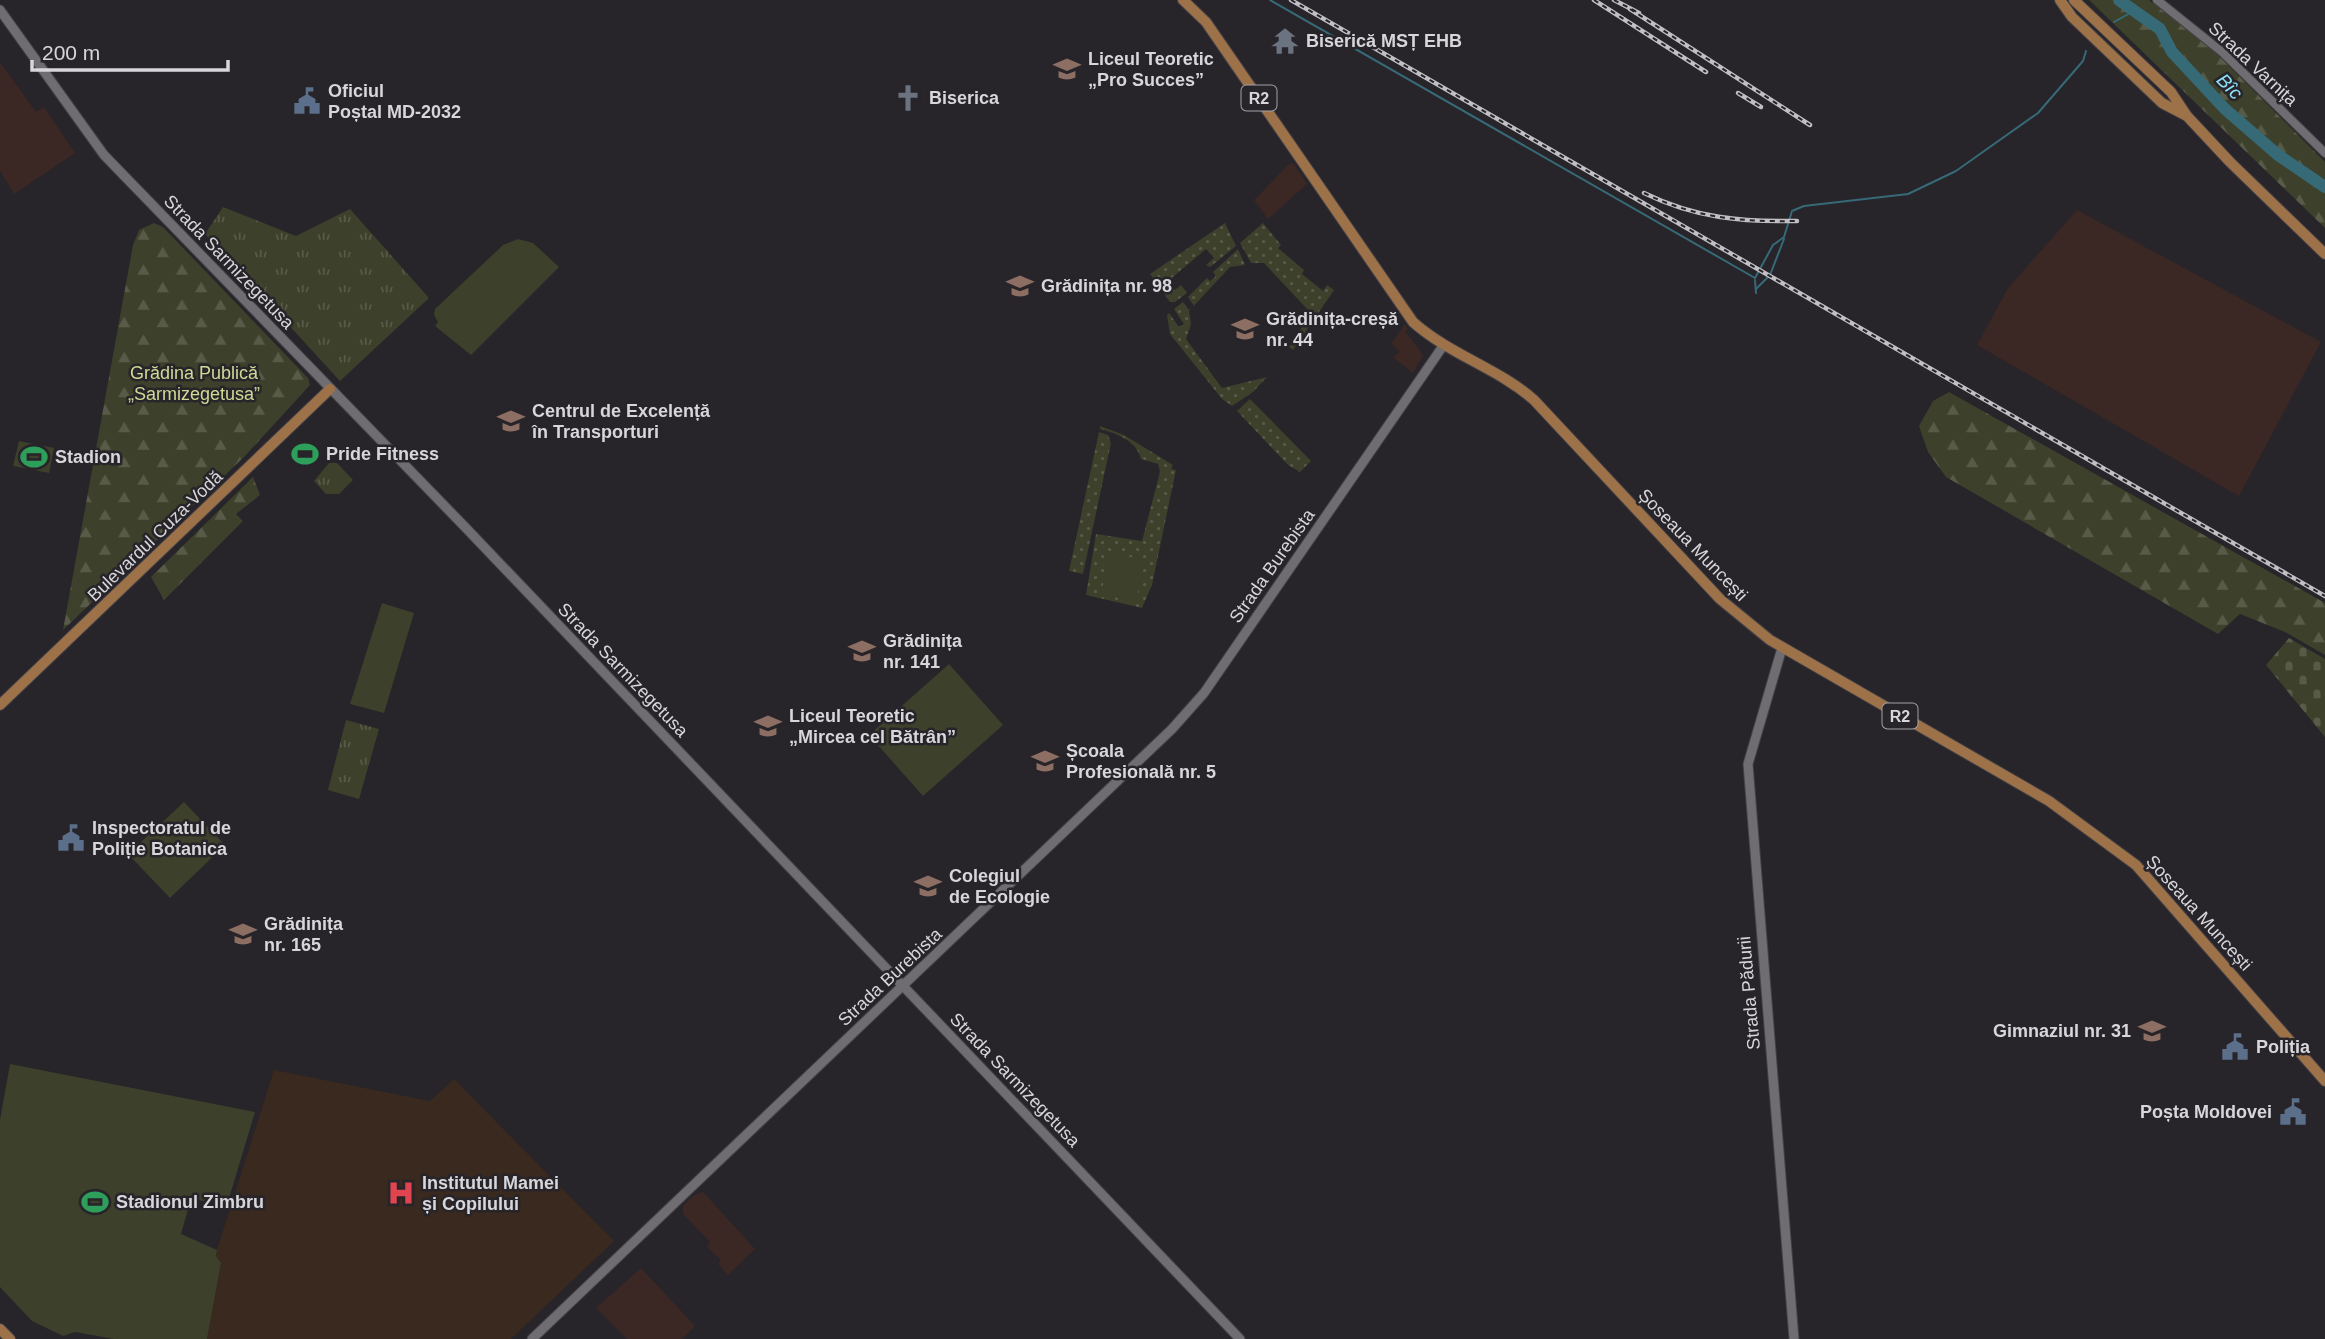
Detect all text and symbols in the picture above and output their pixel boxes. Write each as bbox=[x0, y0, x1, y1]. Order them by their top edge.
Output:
street label: Strada Varnița bbox=[2205, 18, 2302, 111]
temple icon: Biserică MSȚ EHB bbox=[1270, 26, 1300, 56]
scale bar bbox=[32, 28, 228, 72]
place label: Biserică MSȚ EHB bbox=[1306, 31, 1462, 51]
text: 200 m bbox=[42, 41, 100, 64]
place label: Liceul Teoretic „Pro Succes” bbox=[1088, 49, 1214, 90]
school or university icon: Liceul Teoretic „Pro Succes” bbox=[1052, 54, 1082, 84]
water label: Bîc bbox=[2213, 69, 2247, 104]
place label: Oficiul Poștal MD-2032 bbox=[328, 81, 461, 122]
church icon: Biserica bbox=[893, 83, 923, 113]
public building icon: Oficiul Poștal MD-2032 bbox=[292, 86, 322, 116]
road number: R2 bbox=[1242, 86, 1276, 110]
place label: Biserica bbox=[929, 88, 1000, 108]
street label: Strada Sarmizegetusa bbox=[160, 191, 299, 334]
school or university icon: Grădinița nr. 98 bbox=[1005, 271, 1035, 301]
place label: Grădinița nr. 98 bbox=[1041, 276, 1172, 296]
place label: Grădinița-creșă nr. 44 bbox=[1266, 309, 1399, 350]
school or university icon: Grădinița-creșă nr. 44 bbox=[1230, 314, 1260, 344]
park label: Grădina Publică „Sarmizegetusa” bbox=[128, 363, 260, 404]
place label: Centrul de Excelență în Transporturi bbox=[531, 401, 711, 442]
school or university icon: Centrul de Excelență în Transporturi bbox=[496, 406, 526, 436]
sports icon: Pride Fitness bbox=[290, 439, 320, 469]
sports icon: Stadion bbox=[19, 442, 49, 472]
place label: Pride Fitness bbox=[326, 444, 439, 464]
place label: Stadion bbox=[55, 447, 121, 467]
street label: Bulevardul Cuza-Vodă bbox=[84, 466, 227, 605]
street label: Șoseaua Muncești bbox=[1634, 485, 1752, 605]
street label: Strada Burebista bbox=[1225, 505, 1319, 627]
street label: Strada Sarmizegetusa bbox=[554, 599, 693, 742]
place label: Grădinița nr. 141 bbox=[883, 631, 963, 672]
school or university icon: Grădinița nr. 141 bbox=[847, 636, 877, 666]
road number: R2 bbox=[1882, 704, 1918, 729]
place label: Liceul Teoretic „Mircea cel Bătrân” bbox=[789, 706, 956, 747]
school or university icon: Liceul Teoretic „Mircea cel Bătrân” bbox=[753, 711, 783, 741]
place label: Școala Profesională nr. 5 bbox=[1066, 741, 1216, 782]
school or university icon: Școala Profesională nr. 5 bbox=[1030, 746, 1060, 776]
place label: Inspectoratul de Poliție Botanica bbox=[92, 818, 231, 859]
public building icon: Inspectoratul de Poliție Botanica bbox=[56, 823, 86, 853]
street label: Șoseaua Muncești bbox=[2142, 851, 2256, 975]
place label: Colegiul de Ecologie bbox=[949, 866, 1050, 907]
school or university icon: Colegiul de Ecologie bbox=[913, 871, 943, 901]
place label: Grădinița nr. 165 bbox=[264, 914, 344, 955]
school or university icon: Grădinița nr. 165 bbox=[228, 919, 258, 949]
street label: Strada Burebista bbox=[834, 923, 947, 1030]
street label: Strada Pădurii bbox=[1734, 935, 1764, 1051]
street label: Strada Sarmizegetusa bbox=[946, 1009, 1085, 1152]
school or university icon: Gimnaziul nr. 31 bbox=[2137, 1016, 2167, 1046]
place label: Gimnaziul nr. 31 bbox=[1993, 1021, 2131, 1041]
public building icon: Poliția bbox=[2220, 1032, 2250, 1062]
place label: Poliția bbox=[2256, 1037, 2311, 1057]
public building icon: Poșta Moldovei bbox=[2278, 1097, 2308, 1127]
place label: Poșta Moldovei bbox=[2140, 1102, 2272, 1122]
place label: Institutul Mamei și Copilului bbox=[422, 1173, 559, 1214]
hospital icon: Institutul Mamei și Copilului bbox=[386, 1178, 416, 1208]
sports icon: Stadionul Zimbru bbox=[80, 1187, 110, 1217]
place label: Stadionul Zimbru bbox=[116, 1192, 264, 1212]

